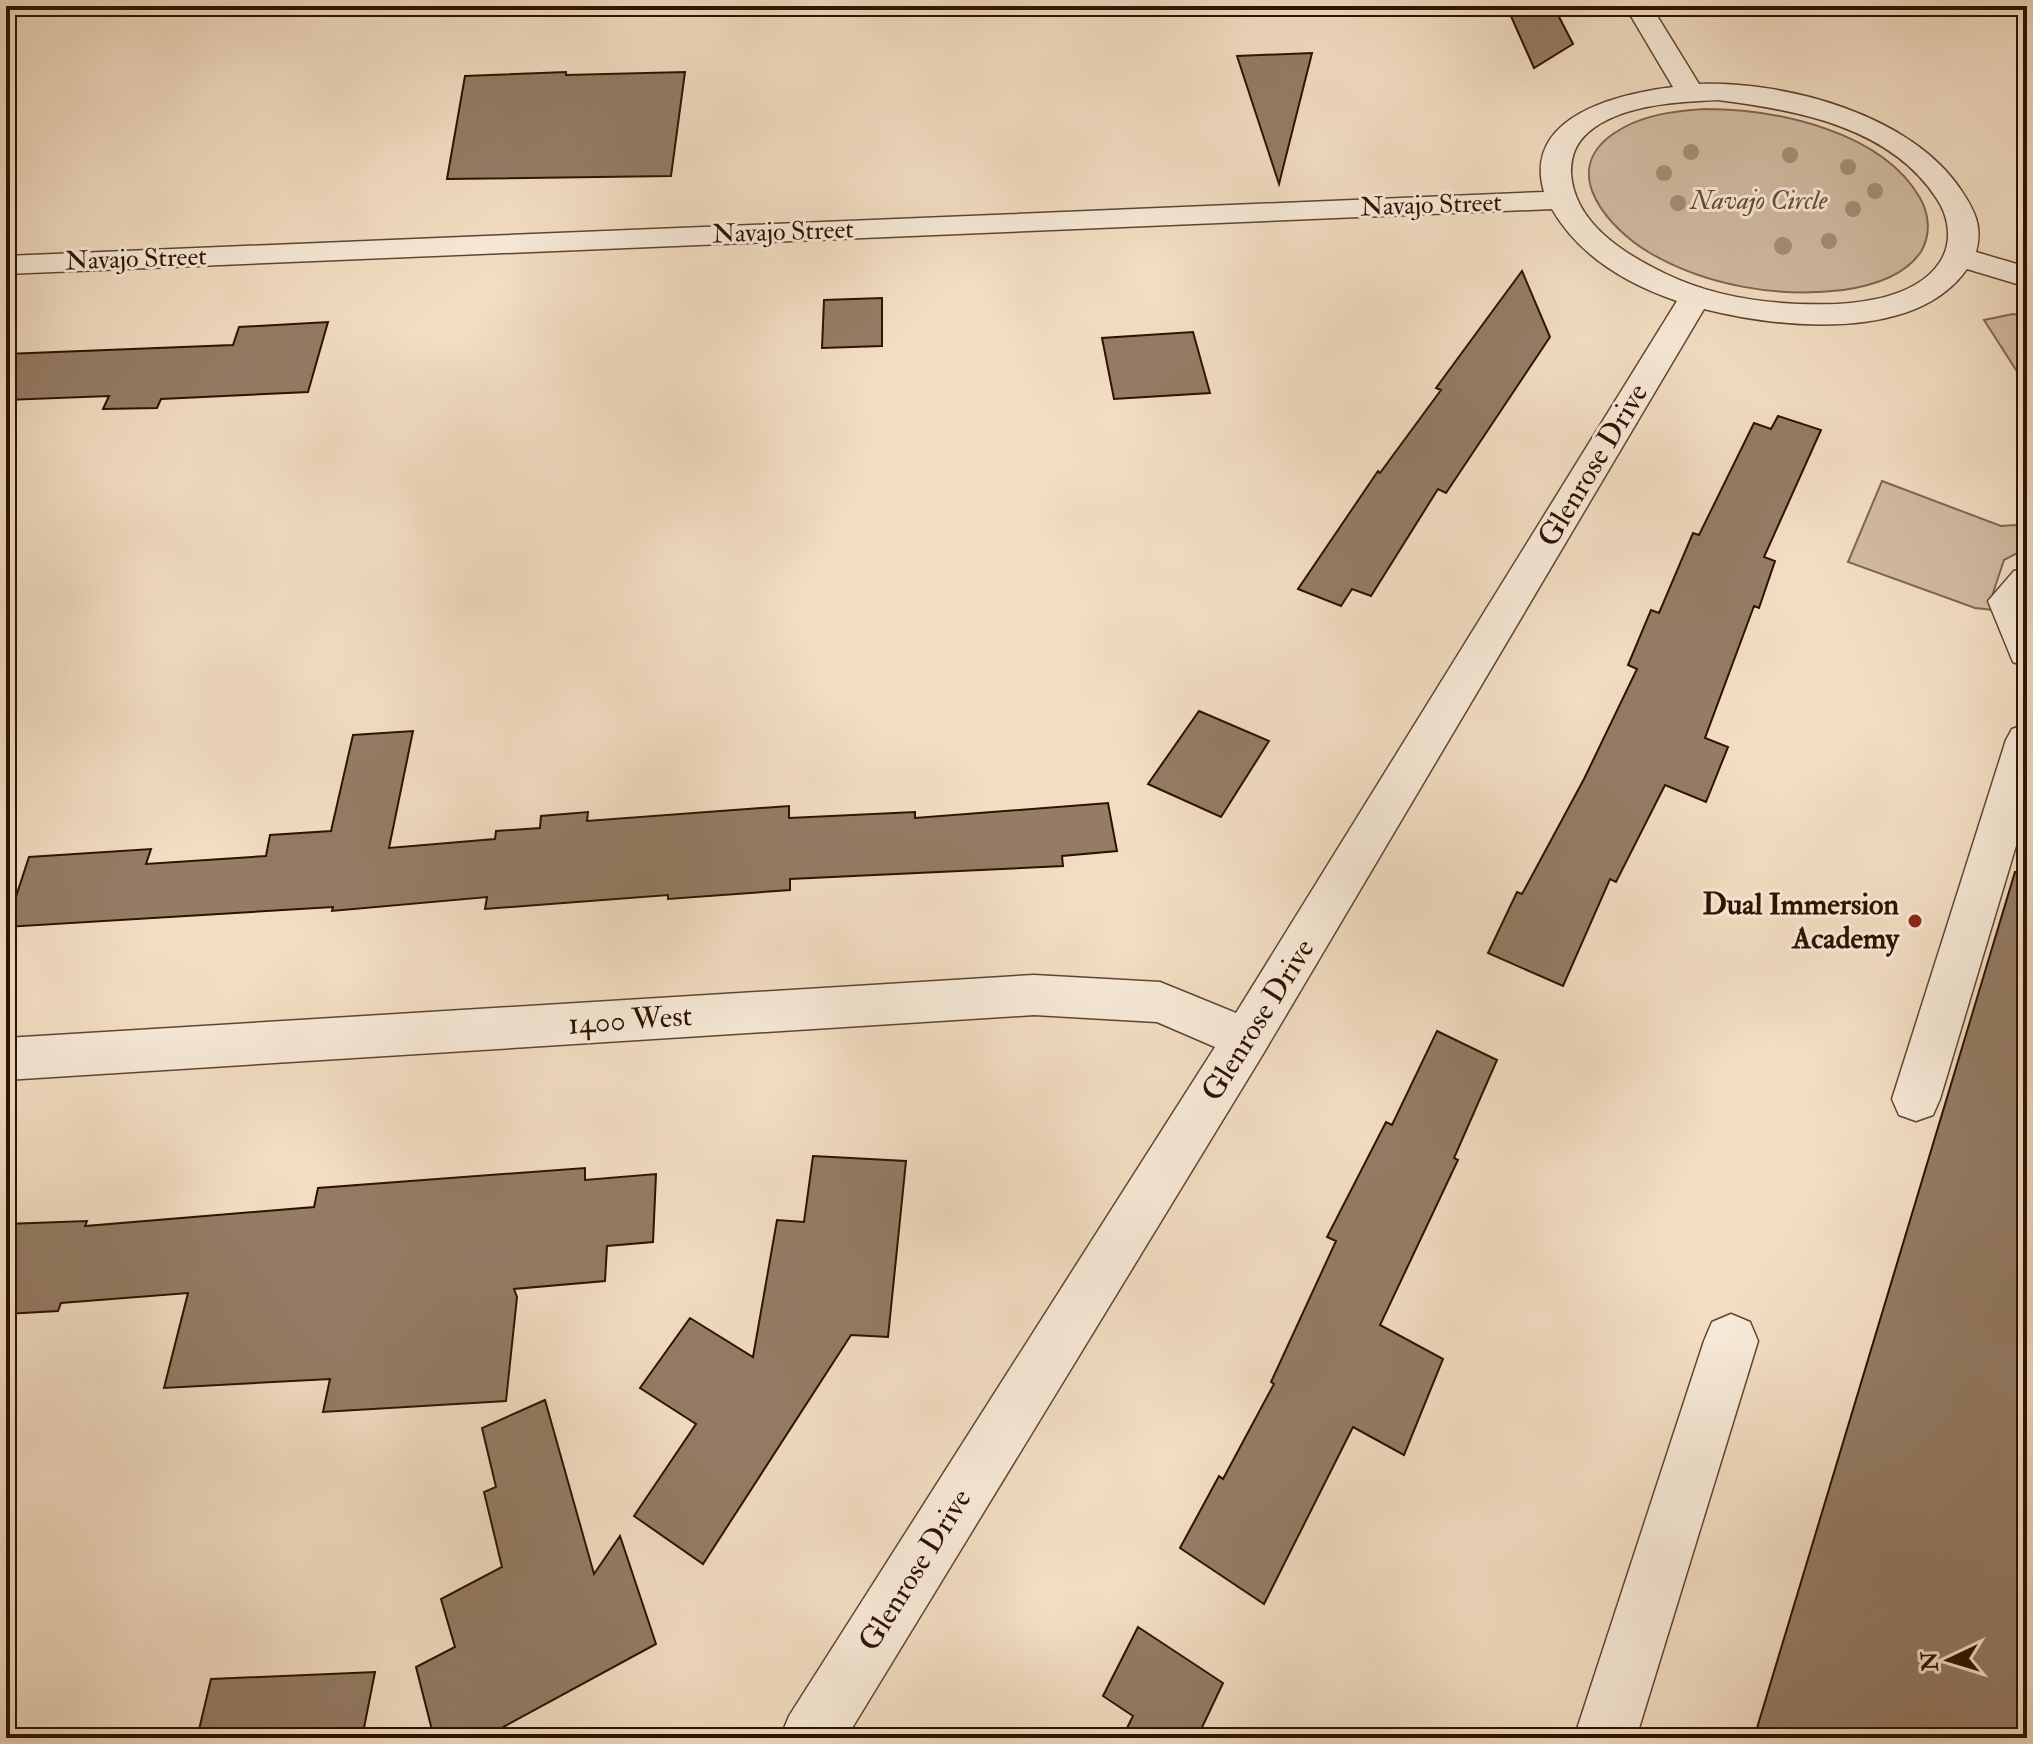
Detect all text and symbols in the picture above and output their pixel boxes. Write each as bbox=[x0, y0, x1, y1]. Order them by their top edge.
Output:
park label: Navajo Circle bbox=[1689, 185, 1828, 217]
street label: Navajo Street bbox=[1360, 187, 1502, 223]
street label: Navajo Street bbox=[712, 214, 854, 250]
street label: Navajo Street bbox=[65, 241, 207, 277]
street label: Glenrose Drive bbox=[1530, 377, 1656, 553]
place label: Dual Immersion Academy bbox=[1702, 886, 1901, 957]
marker: Dual Immersion Academy bbox=[1906, 912, 1924, 930]
street label: Glenrose Drive bbox=[1194, 932, 1322, 1108]
street label: 1400 West bbox=[567, 997, 694, 1043]
street label: Glenrose Drive bbox=[851, 1482, 979, 1658]
north arrow bbox=[1909, 1620, 1989, 1700]
text: N bbox=[1915, 1650, 1945, 1673]

